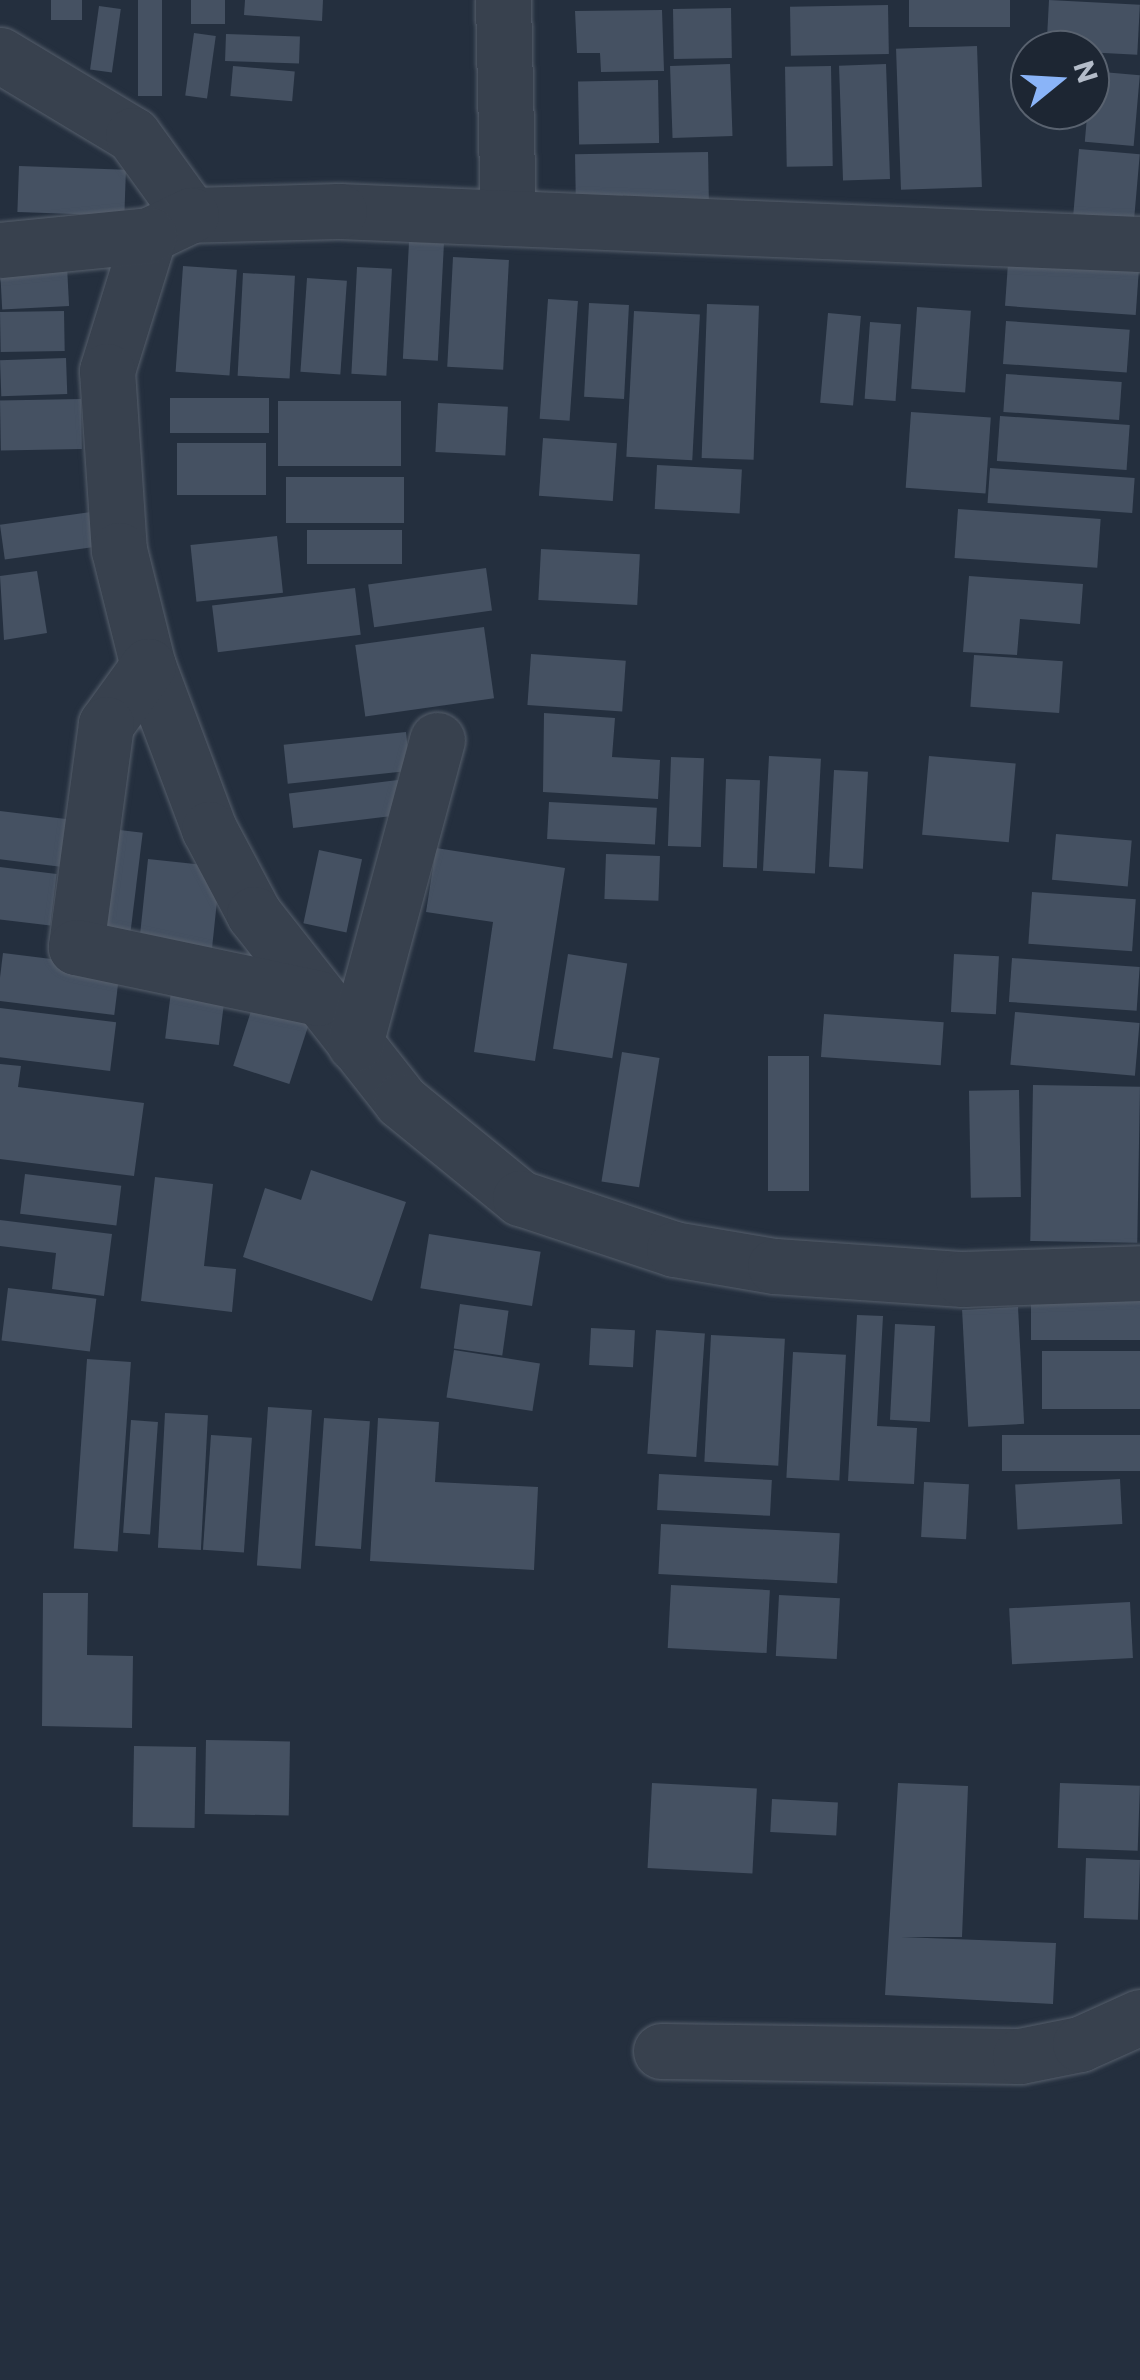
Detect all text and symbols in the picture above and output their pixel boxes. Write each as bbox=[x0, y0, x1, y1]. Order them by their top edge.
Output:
north arrow bbox=[1010, 30, 1110, 130]
text: N bbox=[1067, 56, 1106, 87]

